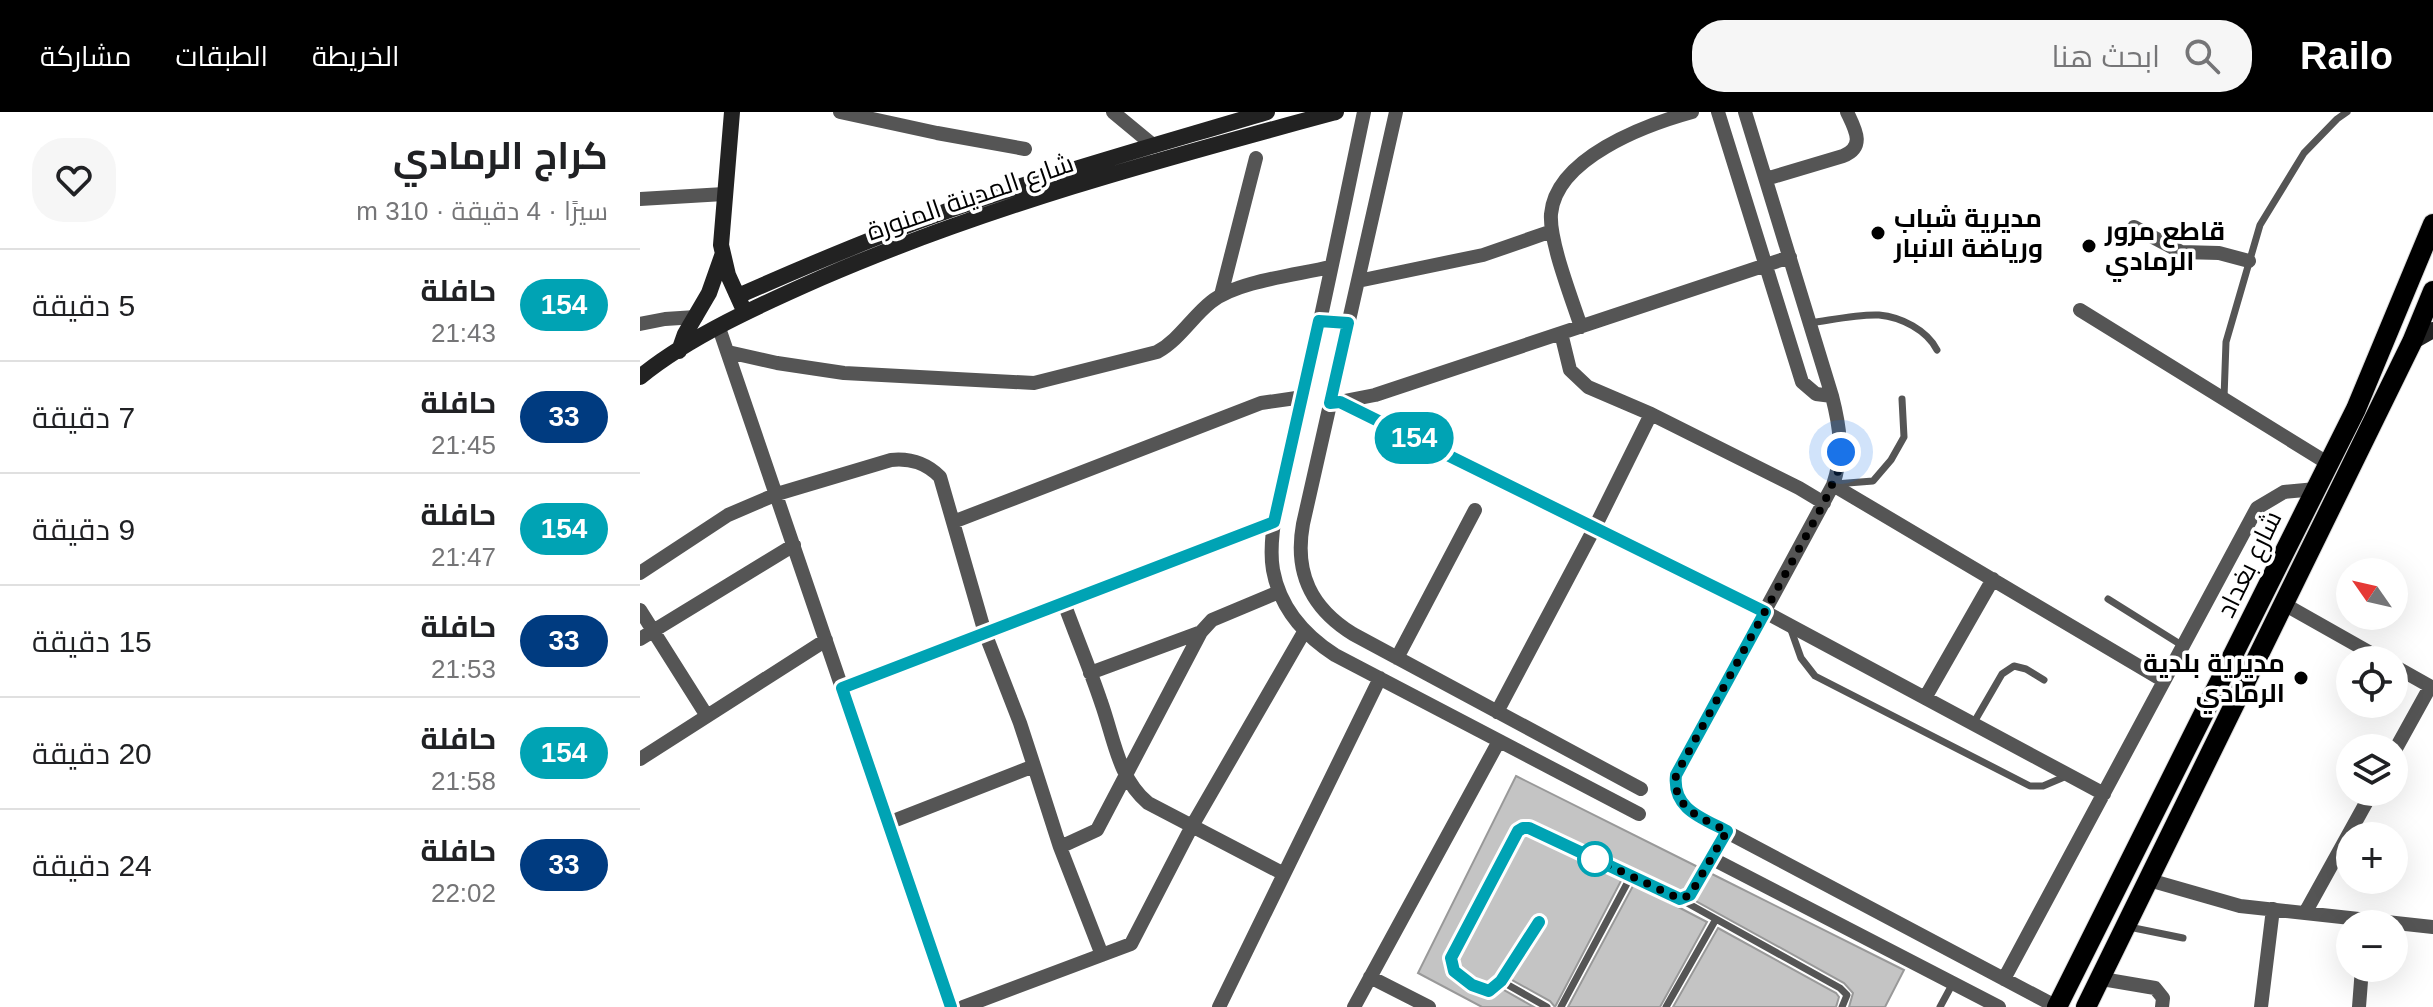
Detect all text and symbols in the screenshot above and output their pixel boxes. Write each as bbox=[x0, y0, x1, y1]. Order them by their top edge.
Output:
search box bbox=[1692, 20, 2252, 92]
icon: search bbox=[2180, 34, 2224, 78]
text: Railo bbox=[2300, 35, 2393, 77]
text: ابحث هنا bbox=[2052, 40, 2160, 73]
text: مشاركة bbox=[40, 41, 131, 72]
text: الطبقات bbox=[175, 41, 268, 72]
text: الخريطة bbox=[312, 41, 399, 72]
text: كراج الرمادي bbox=[393, 135, 608, 177]
button: heart bbox=[32, 138, 116, 222]
street label: شارع المدينة المنورة bbox=[863, 148, 1078, 248]
text: سيرًا · 4 دقيقة · 310 m bbox=[356, 196, 608, 226]
place label: مديرية شباب ورياضة الانبار bbox=[1893, 203, 2043, 263]
place label: قاطع مرور الرمادي bbox=[2104, 216, 2225, 282]
marker: مديرية شباب ورياضة الانبار bbox=[1869, 224, 1887, 242]
marker: قاطع مرور الرمادي bbox=[2080, 237, 2098, 255]
text: حافلة bbox=[421, 274, 496, 307]
text: 5 دقيقة bbox=[32, 289, 135, 322]
text: 154 bbox=[541, 289, 587, 320]
text: 21:43 bbox=[431, 318, 496, 348]
text: حافلة bbox=[421, 386, 496, 419]
text: 7 دقيقة bbox=[32, 401, 135, 434]
text: 33 bbox=[548, 401, 580, 432]
line badge: 154 bbox=[1368, 412, 1460, 464]
text: 154 bbox=[1391, 422, 1437, 453]
text: 21:45 bbox=[431, 430, 496, 460]
your location bbox=[1821, 432, 1861, 472]
text: حافلة bbox=[421, 498, 496, 531]
street label: شارع بغداد bbox=[2210, 506, 2289, 623]
text: 9 دقيقة bbox=[32, 513, 135, 546]
text: 154 bbox=[541, 513, 587, 544]
text: 21:47 bbox=[431, 542, 496, 572]
north arrow bbox=[2336, 558, 2408, 630]
map controls bbox=[2336, 558, 2408, 982]
text: حافلة bbox=[421, 610, 496, 643]
text: 15 دقيقة bbox=[32, 625, 152, 658]
text: 33 bbox=[548, 625, 580, 656]
button: locate bbox=[2336, 646, 2408, 718]
place label: مديرية بلدية الرمادي bbox=[2143, 648, 2285, 714]
text: 21:53 bbox=[431, 654, 496, 684]
marker: مديرية بلدية الرمادي bbox=[2292, 669, 2310, 687]
text: حافلة bbox=[421, 722, 496, 755]
button: layers bbox=[2336, 734, 2408, 806]
text: 20 دقيقة bbox=[32, 737, 152, 770]
text: 154 bbox=[541, 737, 587, 768]
text: 21:58 bbox=[431, 766, 496, 796]
button: + bbox=[2336, 822, 2408, 894]
text: حافلة bbox=[421, 834, 496, 867]
unlabelled marker bbox=[1578, 842, 1612, 876]
text: 24 دقيقة bbox=[32, 849, 152, 882]
text: 33 bbox=[548, 849, 580, 880]
text: 22:02 bbox=[431, 878, 496, 908]
button: − bbox=[2336, 910, 2408, 982]

